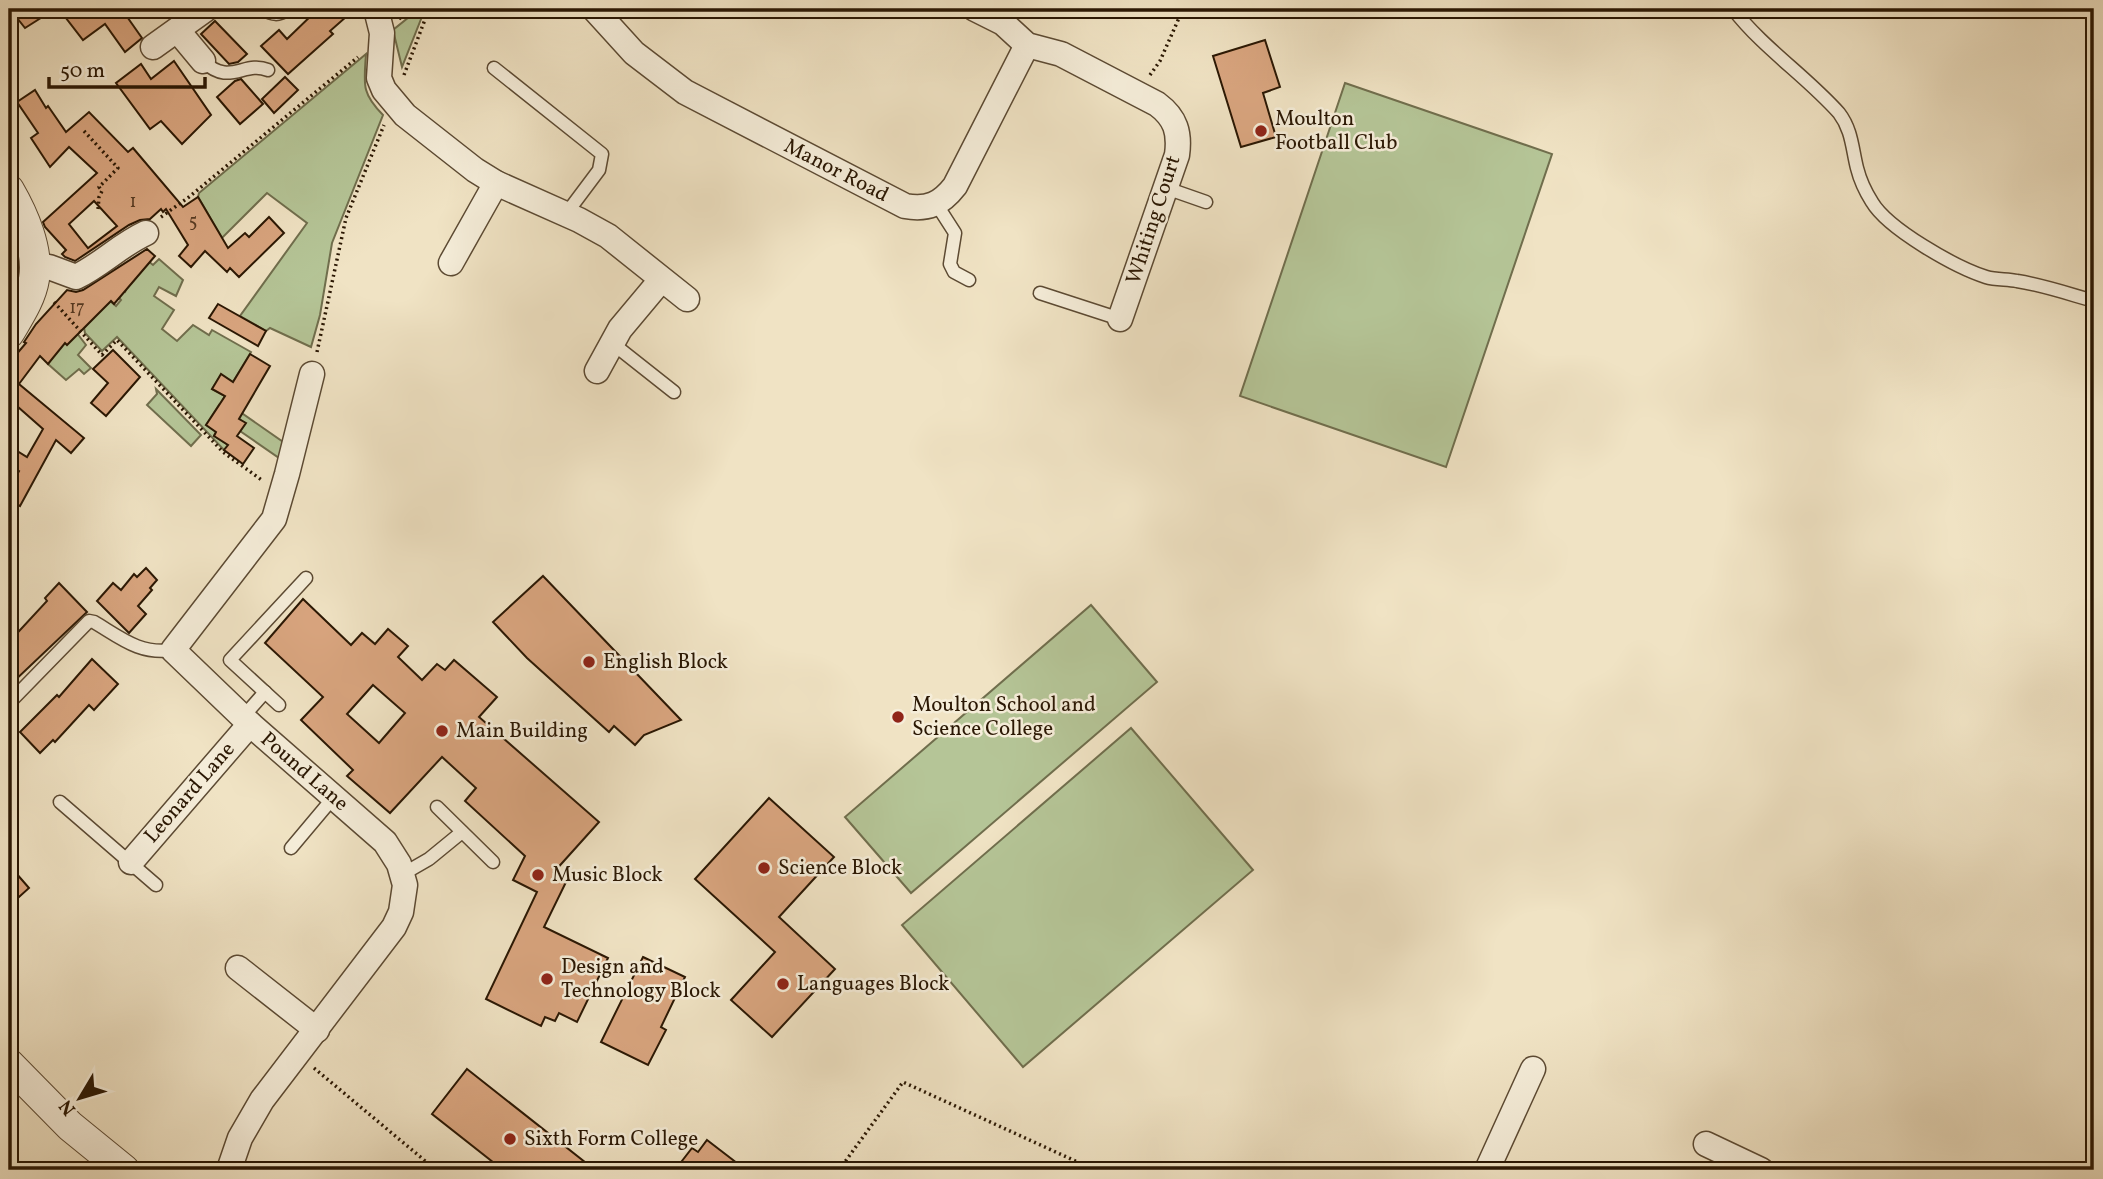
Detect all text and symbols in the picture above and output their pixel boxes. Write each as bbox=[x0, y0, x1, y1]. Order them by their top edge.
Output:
scale bar bbox=[49, 46, 205, 90]
text: 50 m bbox=[60, 57, 105, 86]
place label: Moulton Football Club bbox=[1275, 105, 1397, 158]
marker: Moulton Football Club bbox=[1253, 123, 1269, 139]
street label: Manor Road bbox=[779, 132, 893, 210]
street label: Whiting Court bbox=[1120, 152, 1188, 288]
house number: 1 bbox=[130, 190, 136, 215]
house number: 5 bbox=[189, 210, 197, 235]
house number: 17 bbox=[69, 296, 85, 321]
place label: English Block bbox=[603, 648, 729, 677]
marker: English Block bbox=[581, 654, 597, 670]
place label: Moulton School and Science College bbox=[912, 691, 1096, 744]
marker: Moulton School and Science College bbox=[890, 709, 906, 725]
place label: Main Building bbox=[456, 717, 588, 746]
marker: Main Building bbox=[434, 723, 450, 739]
street label: Pound Lane bbox=[254, 726, 354, 818]
street label: Leonard Lane bbox=[138, 736, 242, 850]
place label: Science Block bbox=[778, 854, 903, 883]
marker: Science Block bbox=[756, 860, 772, 876]
place label: Music Block bbox=[552, 861, 663, 890]
marker: Music Block bbox=[530, 867, 546, 883]
place label: Design and Technology Block bbox=[561, 953, 721, 1006]
place label: Languages Block bbox=[797, 970, 950, 999]
marker: Design and Technology Block bbox=[539, 971, 555, 987]
marker: Languages Block bbox=[775, 976, 791, 992]
north arrow bbox=[46, 1064, 116, 1134]
text: N bbox=[54, 1094, 83, 1121]
place label: Sixth Form College bbox=[524, 1125, 698, 1154]
marker: Sixth Form College bbox=[502, 1131, 518, 1147]

